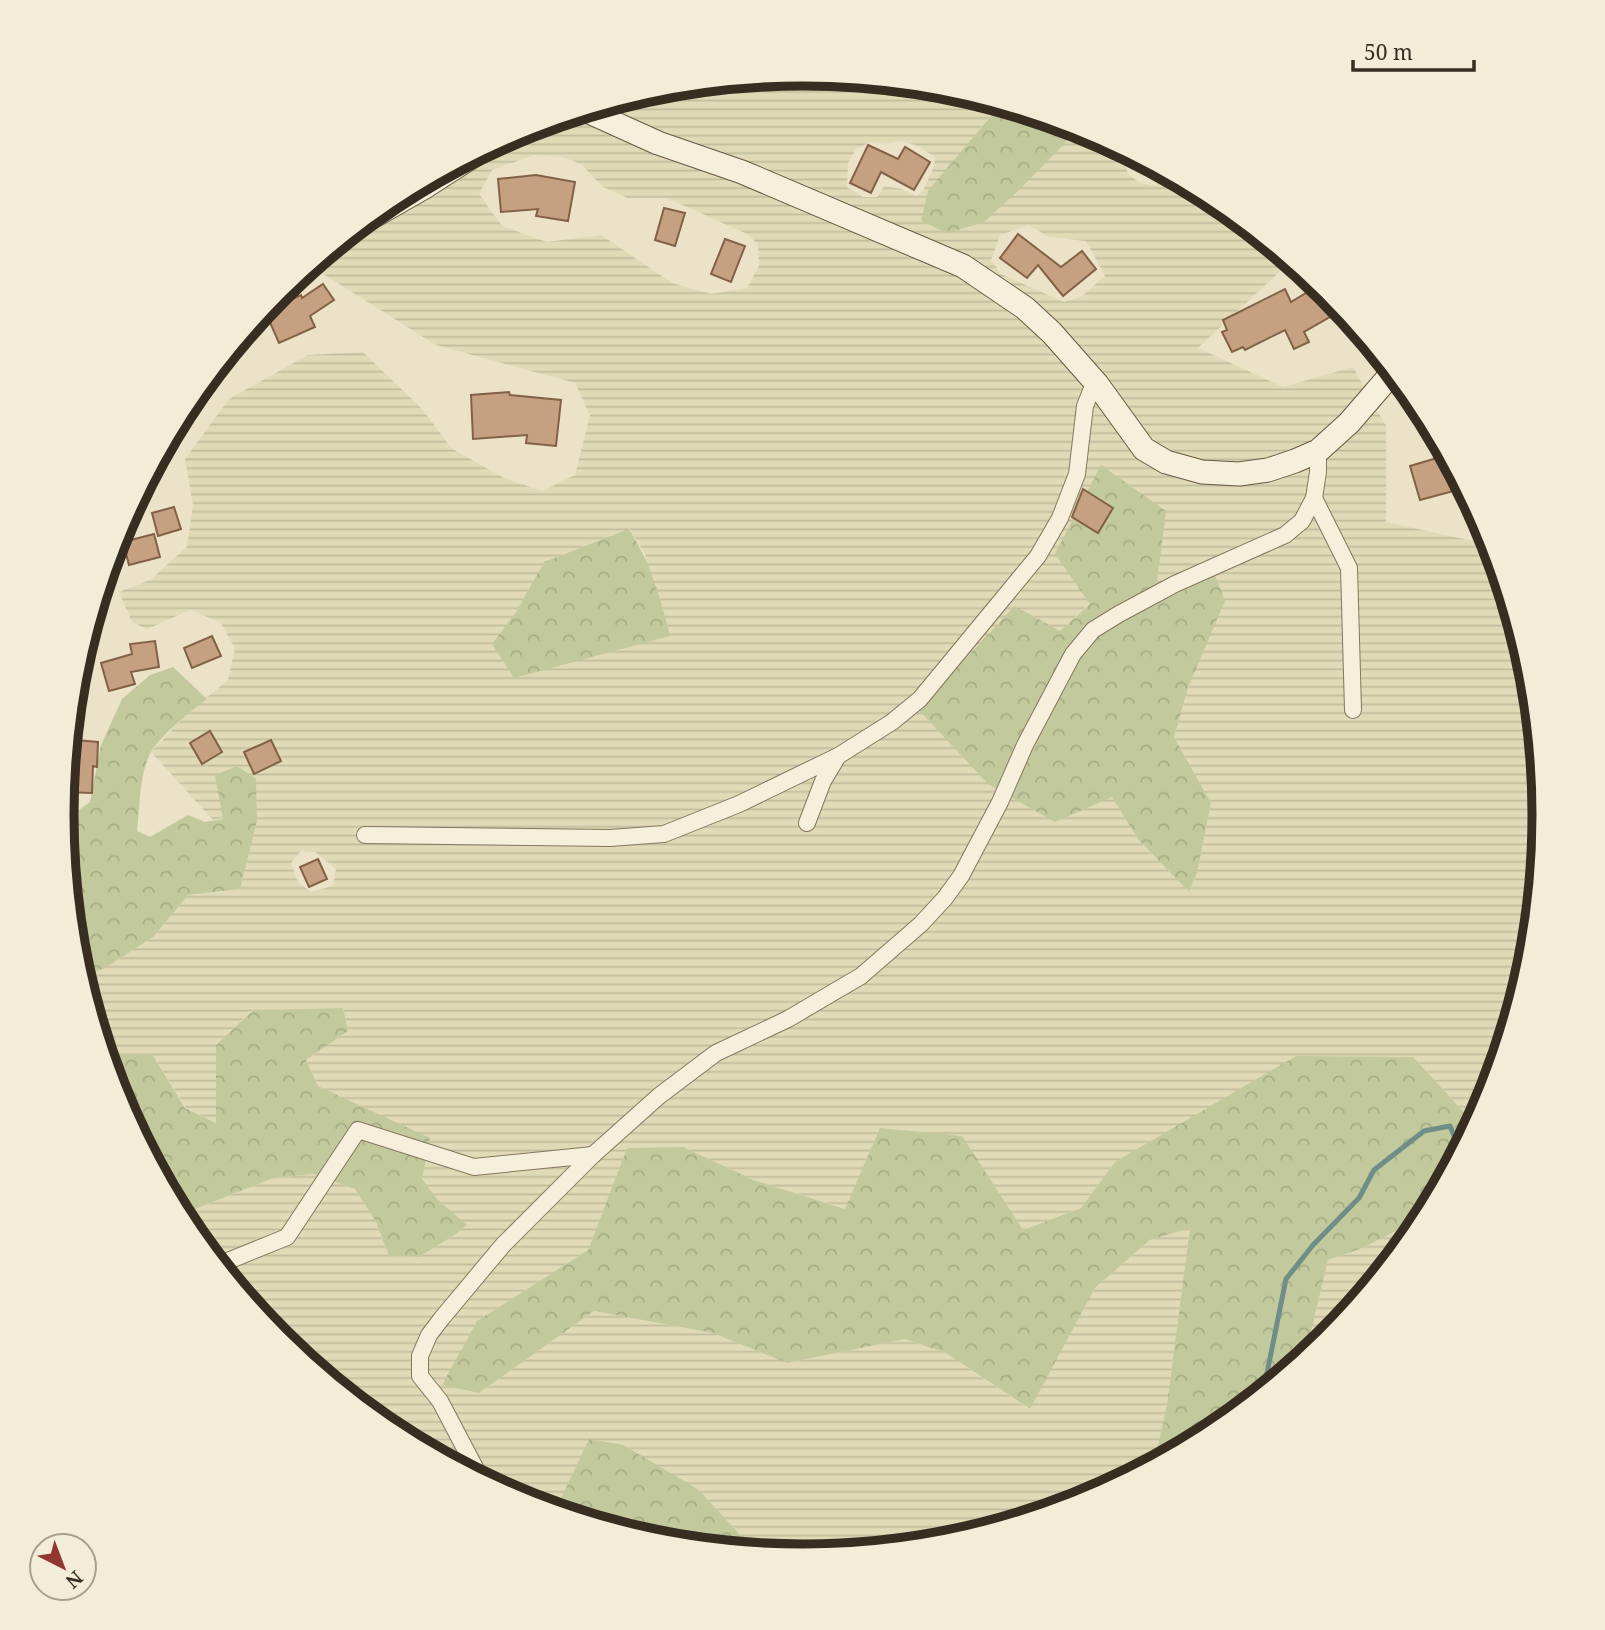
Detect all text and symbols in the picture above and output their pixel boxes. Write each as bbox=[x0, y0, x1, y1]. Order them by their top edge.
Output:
scale bar bbox=[1353, 28, 1474, 72]
text: 50 m bbox=[1364, 38, 1413, 66]
north arrow bbox=[28, 1532, 98, 1602]
text: N bbox=[60, 1565, 89, 1594]

